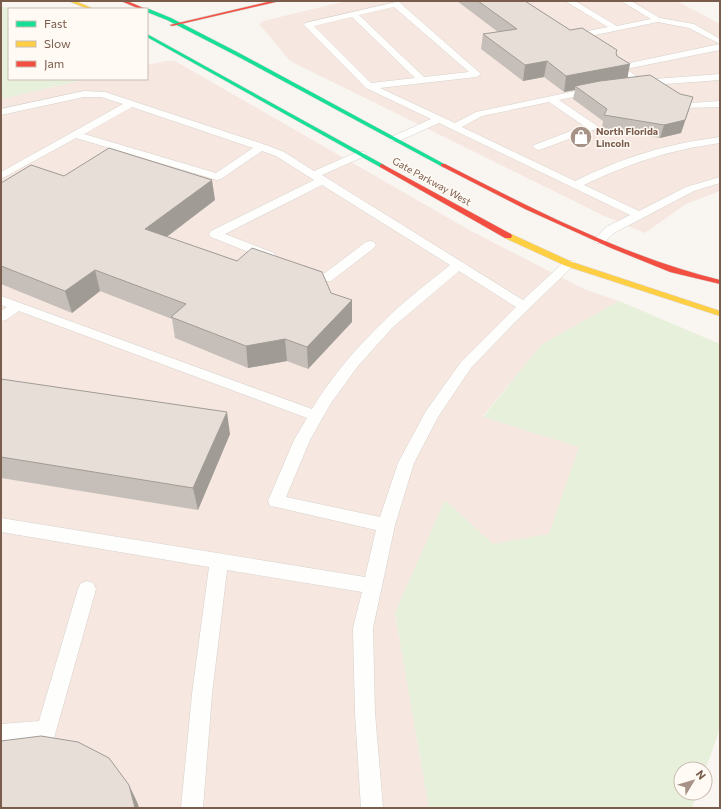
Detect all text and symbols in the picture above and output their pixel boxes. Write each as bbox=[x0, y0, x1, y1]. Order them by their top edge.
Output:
legend bbox=[8, 8, 148, 80]
text: Fast bbox=[44, 16, 67, 30]
text: Slow bbox=[44, 36, 71, 50]
text: Jam bbox=[44, 56, 64, 71]
shop icon: North Florida Lincoln bbox=[568, 124, 594, 150]
place label: North Florida Lincoln bbox=[596, 125, 658, 149]
street label: Gate Parkway West bbox=[391, 154, 473, 208]
north arrow bbox=[673, 761, 713, 801]
text: N bbox=[694, 767, 709, 782]

